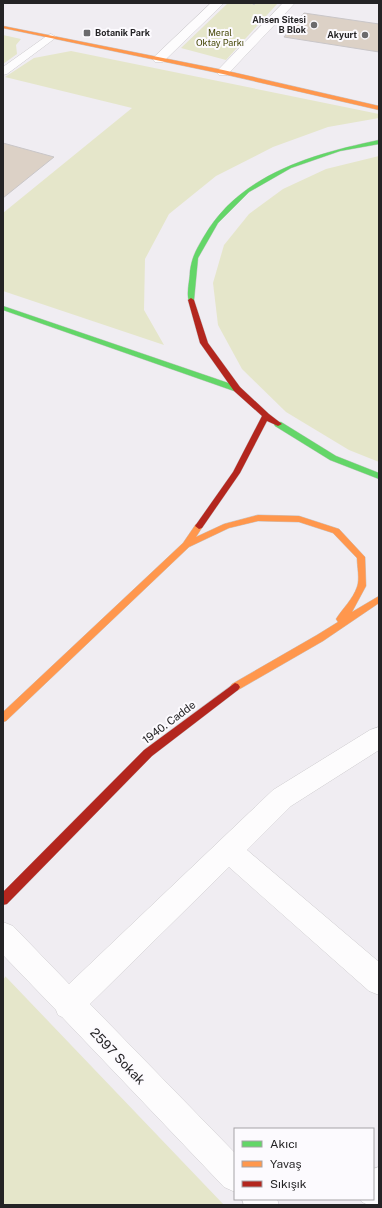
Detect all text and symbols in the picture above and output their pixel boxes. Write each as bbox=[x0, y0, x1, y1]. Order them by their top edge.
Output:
place label: Ahsen Sitesi B Blok bbox=[252, 14, 307, 35]
marker: Ahsen Sitesi B Blok bbox=[309, 20, 319, 30]
place label: Botanik Park bbox=[95, 27, 151, 38]
park label: Meral Oktay Parkı bbox=[196, 27, 244, 48]
marker: Botanik Park bbox=[82, 28, 92, 38]
place label: Akyurt bbox=[327, 29, 357, 40]
marker: Akyurt bbox=[360, 30, 370, 40]
street label: 1940. Cadde bbox=[140, 698, 198, 746]
street label: 2597 Sokak bbox=[87, 1025, 148, 1088]
legend bbox=[234, 1128, 374, 1200]
text: Akıcı bbox=[270, 1137, 298, 1151]
text: Yavaş bbox=[270, 1157, 302, 1171]
text: Sıkışık bbox=[270, 1177, 307, 1191]

